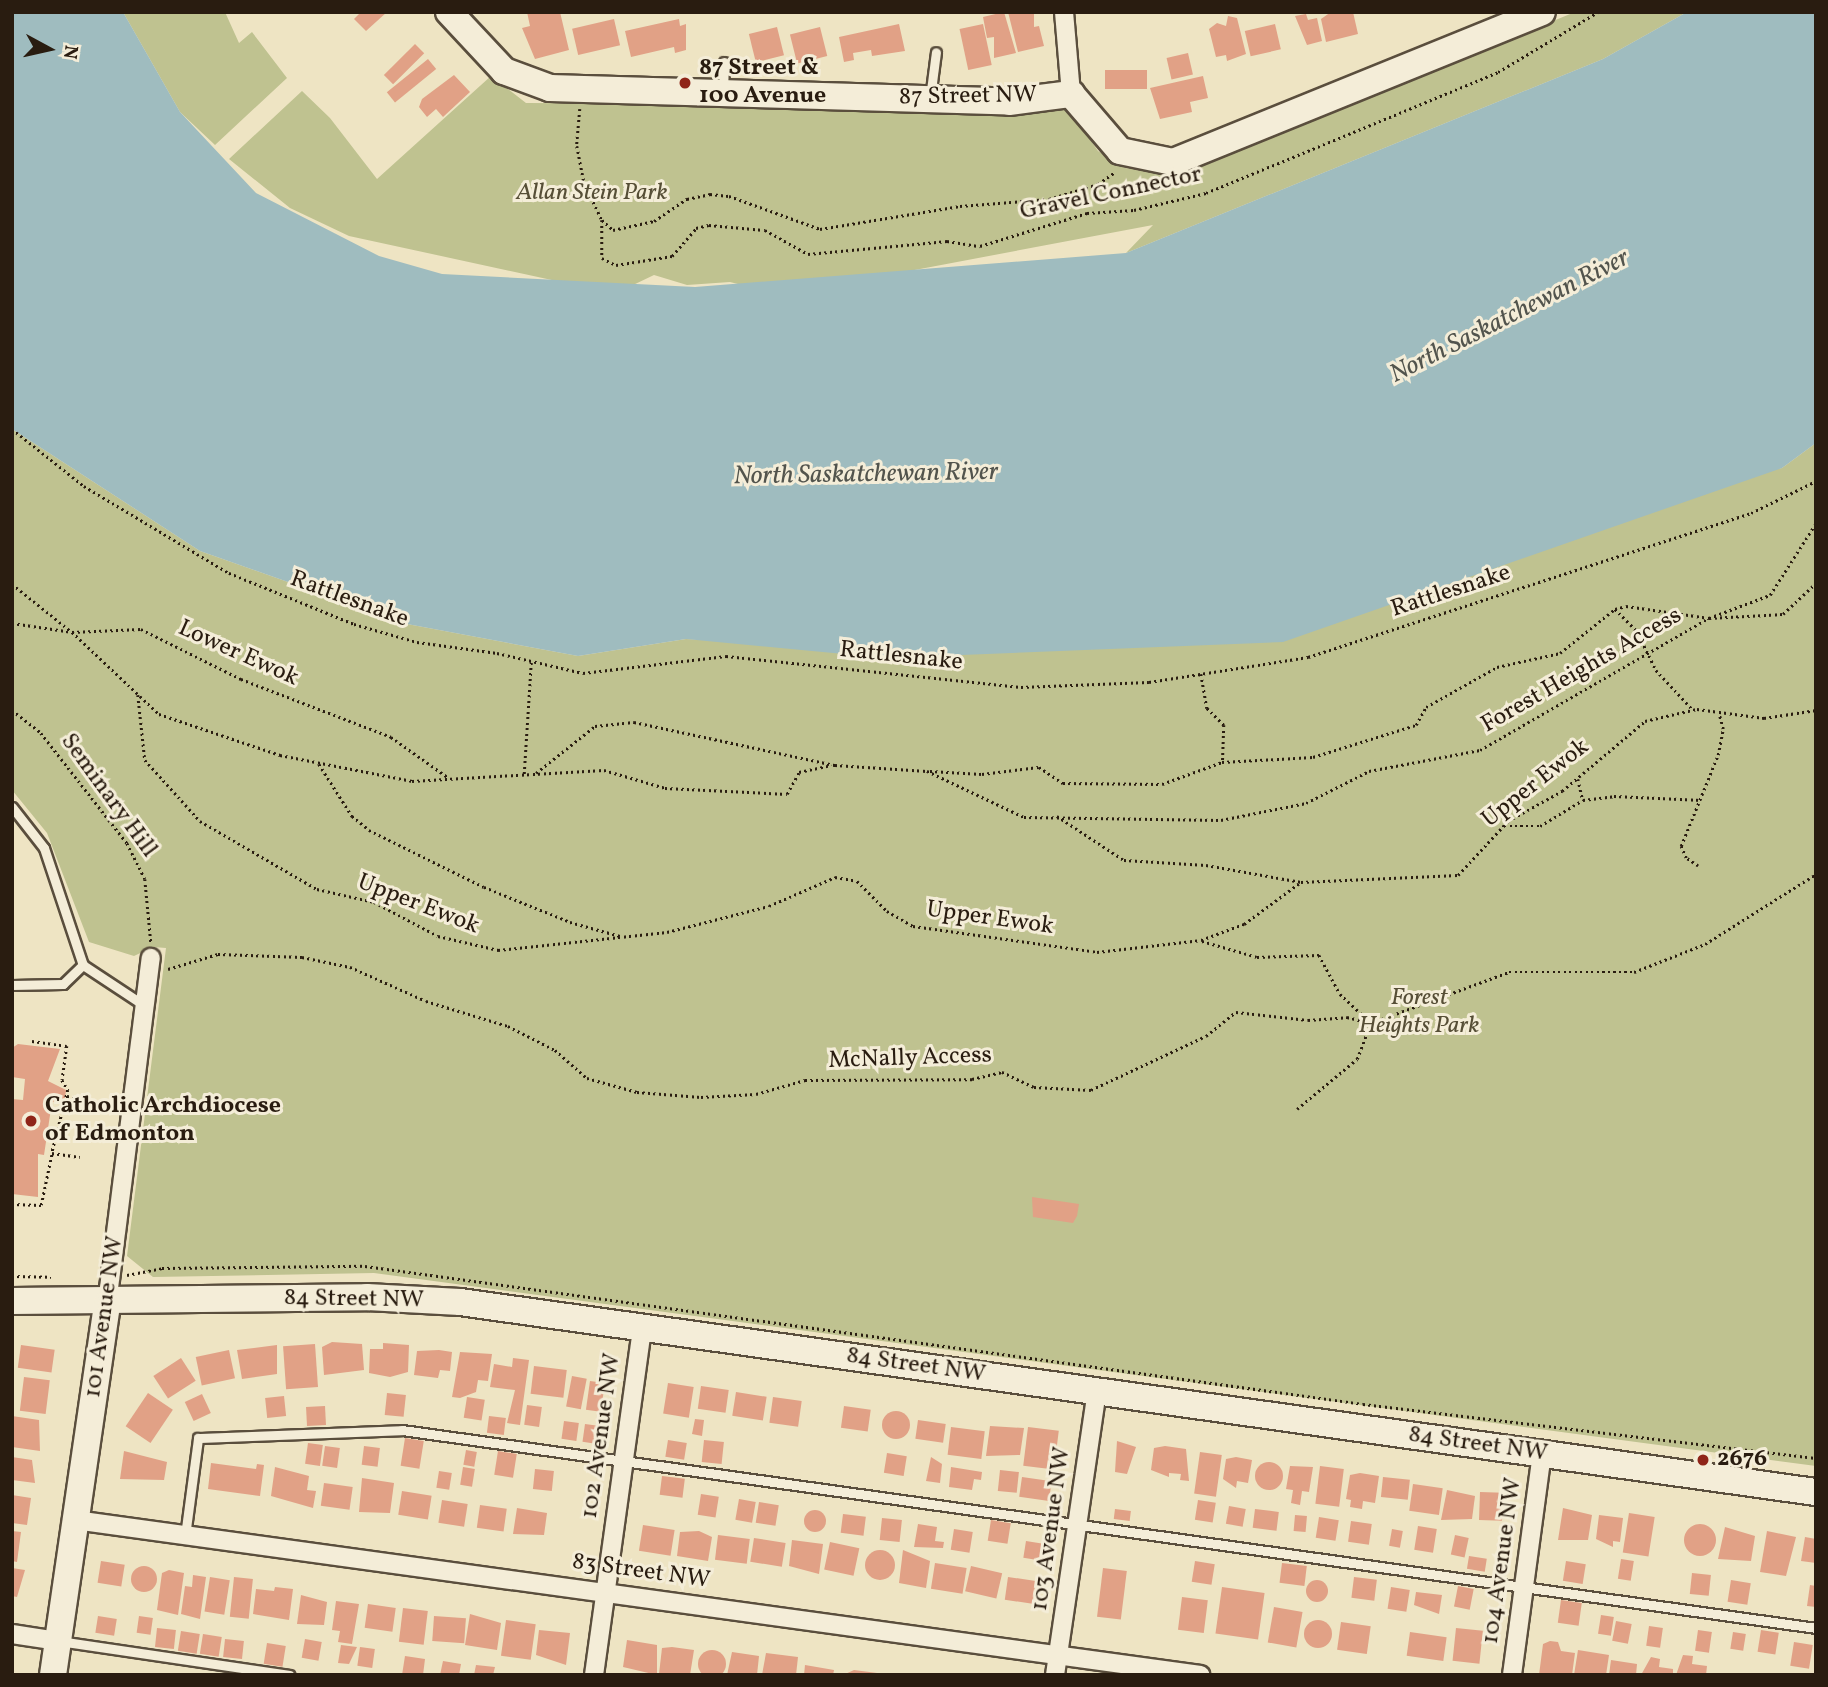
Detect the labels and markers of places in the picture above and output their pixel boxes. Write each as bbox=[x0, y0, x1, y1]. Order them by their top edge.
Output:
place label: 87 Street & 100 Avenue bbox=[699, 55, 826, 111]
marker: 87 Street & 100 Avenue bbox=[677, 75, 693, 91]
place label: Catholic Archdiocese of Edmonton bbox=[45, 1093, 281, 1149]
marker: Catholic Archdiocese of Edmonton bbox=[23, 1113, 39, 1129]
place label: 2676 bbox=[1717, 1446, 1767, 1474]
marker: 2676 bbox=[1695, 1452, 1711, 1468]

